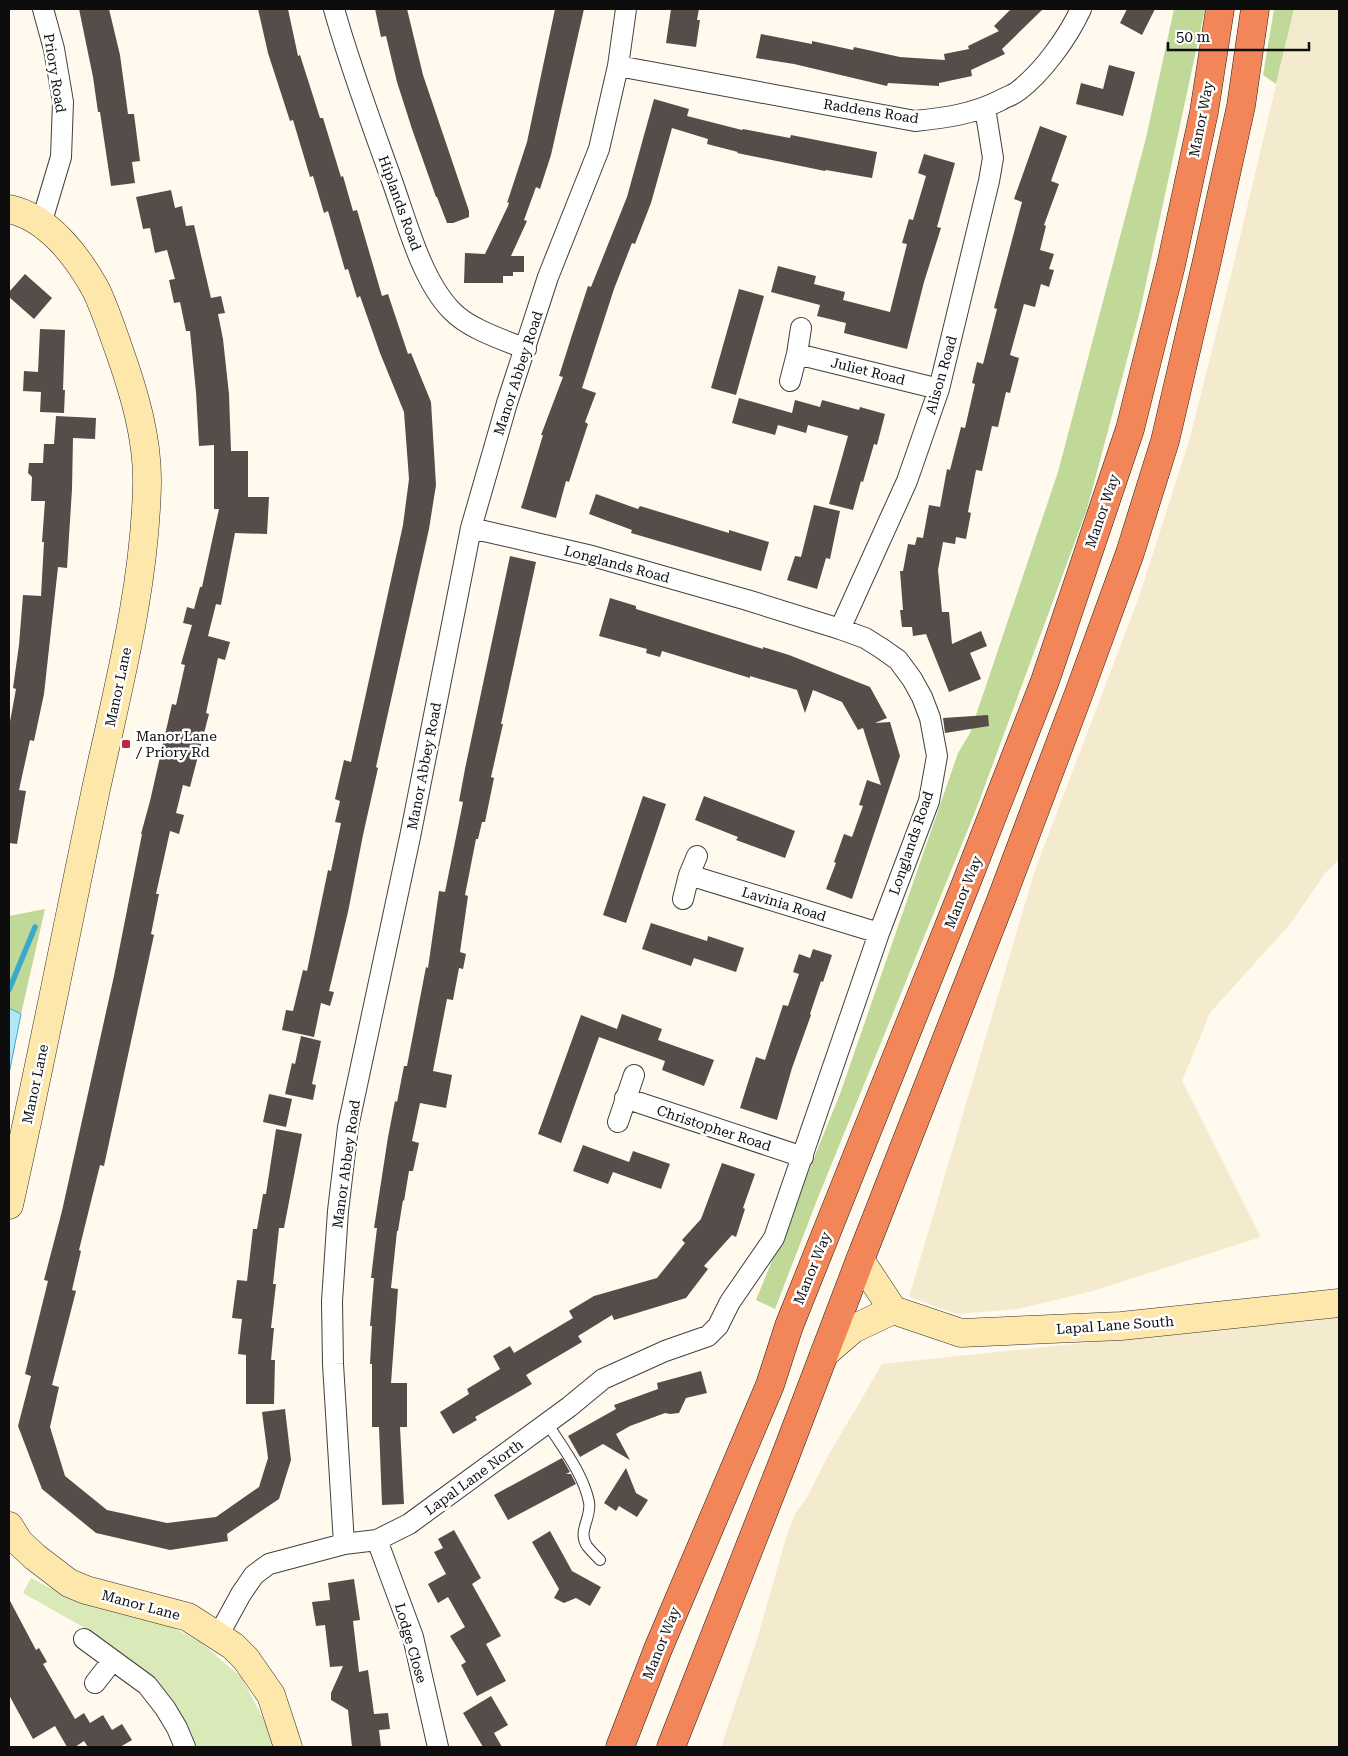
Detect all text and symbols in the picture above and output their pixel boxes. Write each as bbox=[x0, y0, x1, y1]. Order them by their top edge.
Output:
scale bar bbox=[1168, 20, 1309, 52]
text: 50 m bbox=[1176, 28, 1211, 46]
street label: Priory Road bbox=[41, 32, 69, 114]
street label: Manor Way bbox=[1186, 79, 1216, 158]
street label: Raddens Road bbox=[822, 96, 920, 126]
street label: Hiplands Road bbox=[375, 153, 425, 253]
street label: Manor Abbey Road bbox=[490, 309, 546, 437]
street label: Alison Road bbox=[922, 334, 960, 416]
street label: Juliet Road bbox=[829, 354, 907, 388]
street label: Manor Way bbox=[1082, 471, 1122, 550]
street label: Longlands Road bbox=[562, 542, 672, 586]
street label: Manor Lane bbox=[102, 646, 134, 728]
street label: Manor Abbey Road bbox=[404, 701, 444, 831]
place label: Manor Lane / Priory Rd bbox=[135, 728, 217, 760]
marker: Manor Lane / Priory Rd bbox=[120, 738, 132, 750]
street label: Longlands Road bbox=[886, 789, 936, 897]
street label: Manor Way bbox=[941, 853, 985, 931]
street label: Lavinia Road bbox=[740, 884, 828, 924]
street label: Manor Lane bbox=[19, 1043, 51, 1125]
street label: Manor Abbey Road bbox=[329, 1099, 363, 1229]
street label: Christopher Road bbox=[655, 1102, 773, 1154]
street label: Manor Way bbox=[790, 1229, 834, 1307]
street label: Lapal Lane South bbox=[1056, 1313, 1174, 1337]
street label: Lapal Lane North bbox=[422, 1436, 526, 1518]
street label: Manor Lane bbox=[100, 1587, 182, 1623]
street label: Lodge Close bbox=[392, 1601, 430, 1685]
street label: Manor Way bbox=[639, 1604, 683, 1682]

